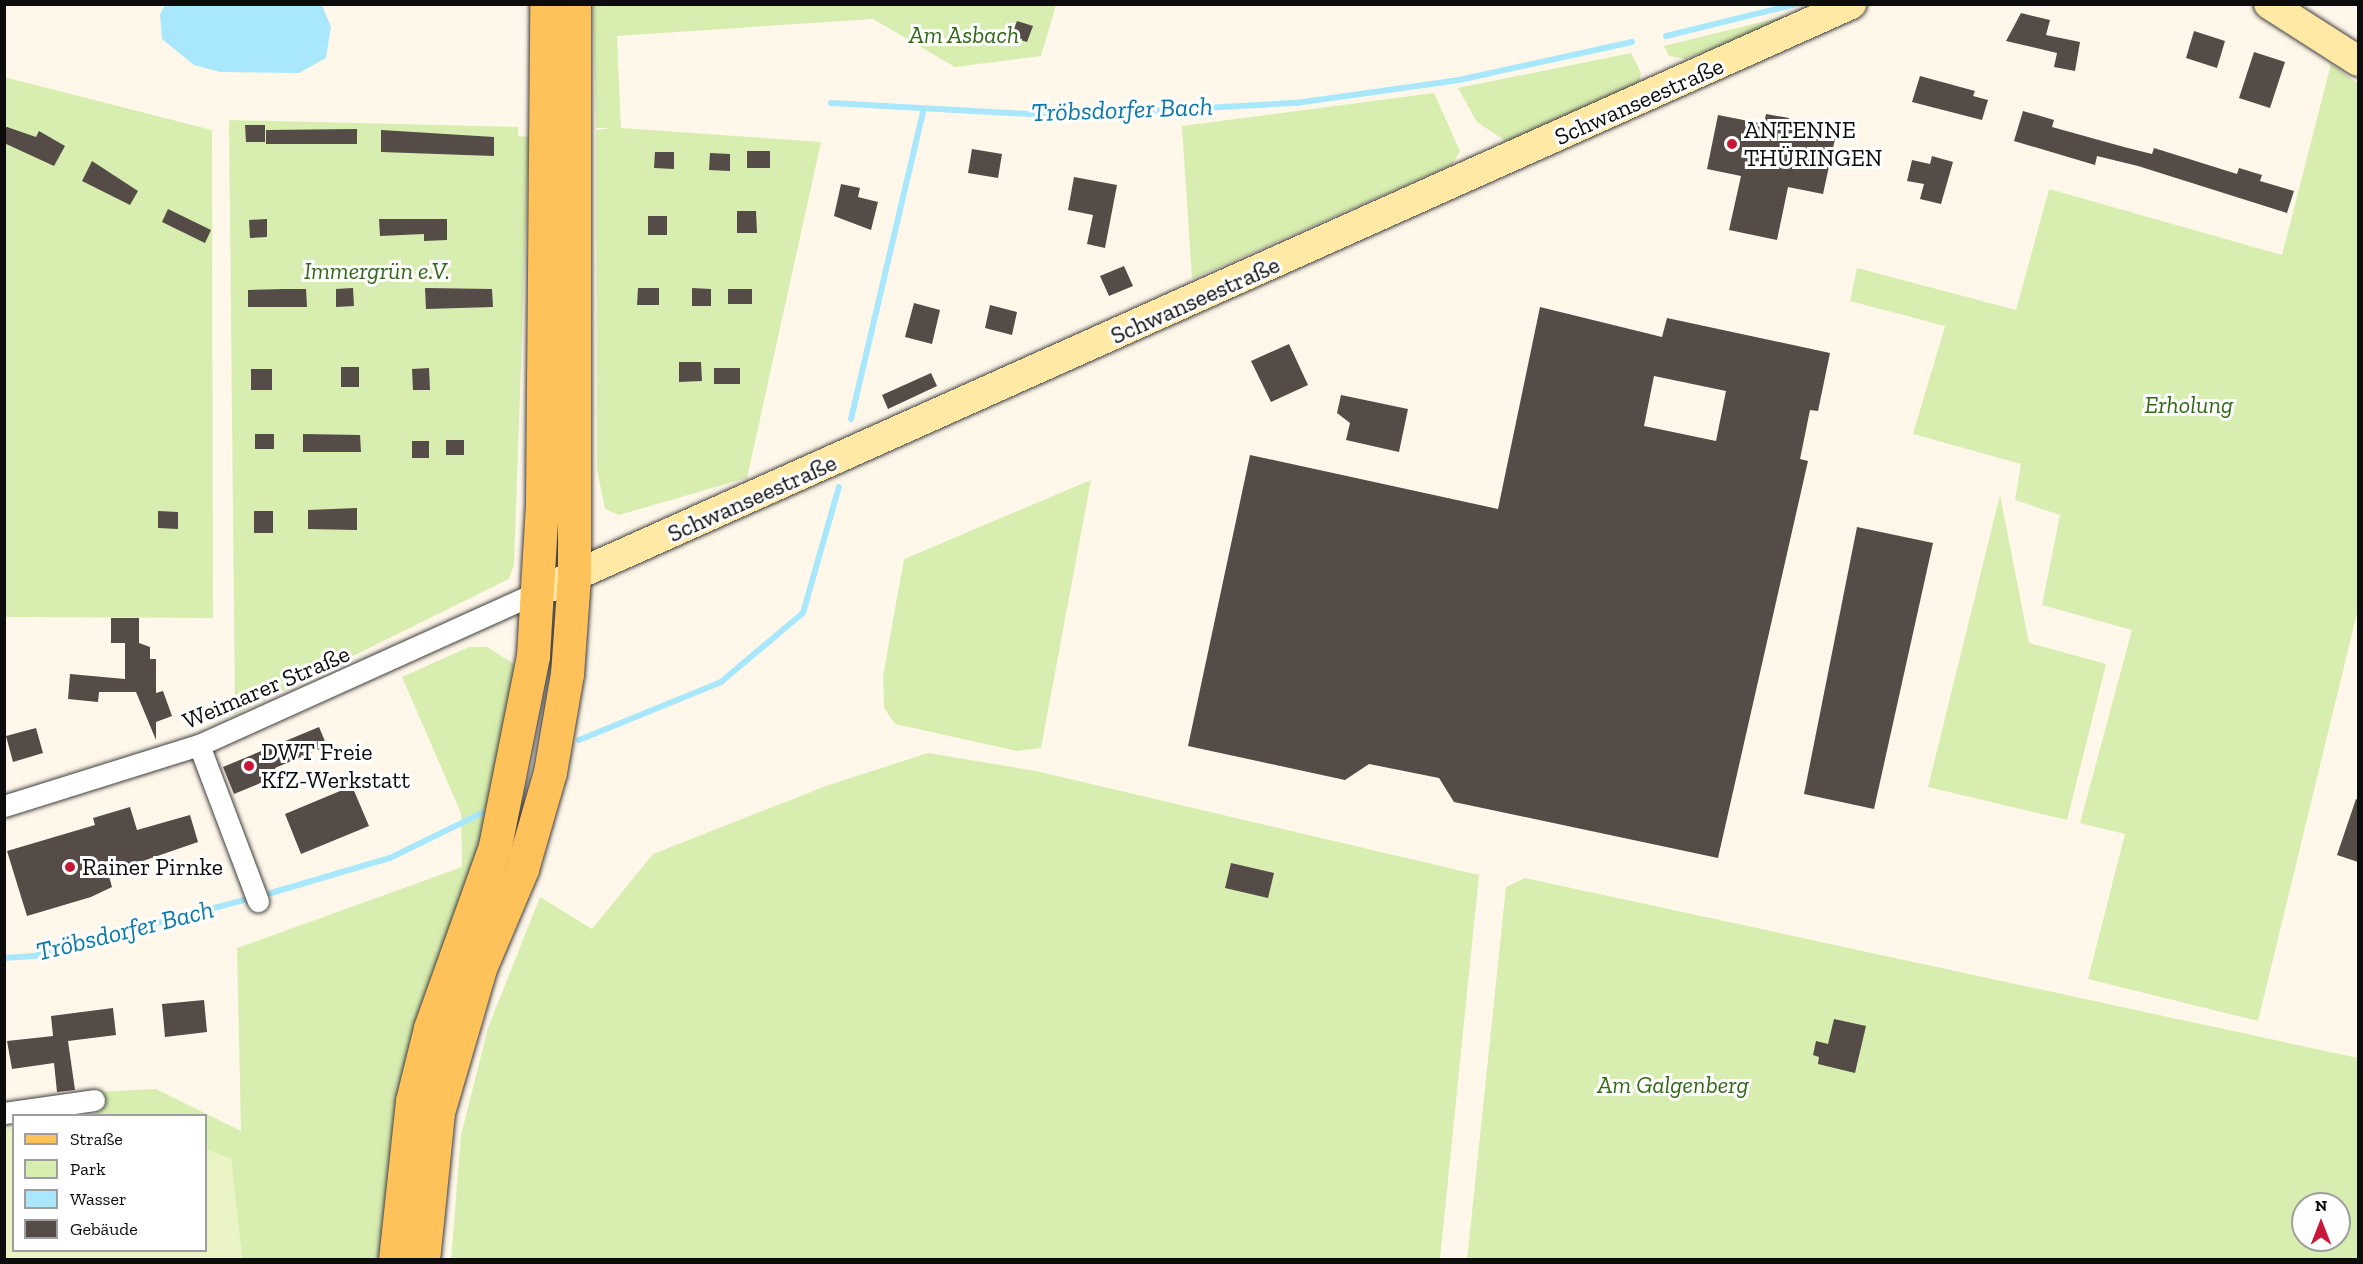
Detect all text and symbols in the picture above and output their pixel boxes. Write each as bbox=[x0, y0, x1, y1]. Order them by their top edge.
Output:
park label: Am Asbach bbox=[908, 21, 1020, 49]
street label: Schwanseestraße bbox=[1550, 51, 1728, 151]
water label: Tröbsdorfer Bach bbox=[1031, 91, 1213, 129]
place label: ANTENNE THÜRINGEN bbox=[1744, 116, 1883, 172]
marker: ANTENNE THÜRINGEN bbox=[1725, 137, 1739, 151]
street label: Schwanseestraße bbox=[1106, 250, 1284, 350]
park label: Immergrün e.V. bbox=[304, 257, 450, 285]
park label: Erholung bbox=[2145, 391, 2233, 419]
street label: Schwanseestraße bbox=[663, 448, 841, 548]
street label: Weimarer Straße bbox=[178, 639, 354, 735]
place label: DWT Freie KfZ-Werkstatt bbox=[261, 738, 410, 794]
marker: DWT Freie KfZ-Werkstatt bbox=[242, 759, 256, 773]
place label: Rainer Pirnke bbox=[82, 853, 223, 881]
marker: Rainer Pirnke bbox=[63, 860, 77, 874]
water label: Tröbsdorfer Bach bbox=[33, 894, 217, 968]
park label: Am Galgenberg bbox=[1597, 1071, 1749, 1099]
legend bbox=[12, 1114, 207, 1252]
text: Straße bbox=[70, 1128, 123, 1150]
text: Park bbox=[70, 1158, 106, 1180]
text: Wasser bbox=[70, 1188, 127, 1210]
north arrow bbox=[2291, 1192, 2351, 1252]
text: N bbox=[2315, 1196, 2327, 1215]
text: Gebäude bbox=[70, 1218, 138, 1240]

